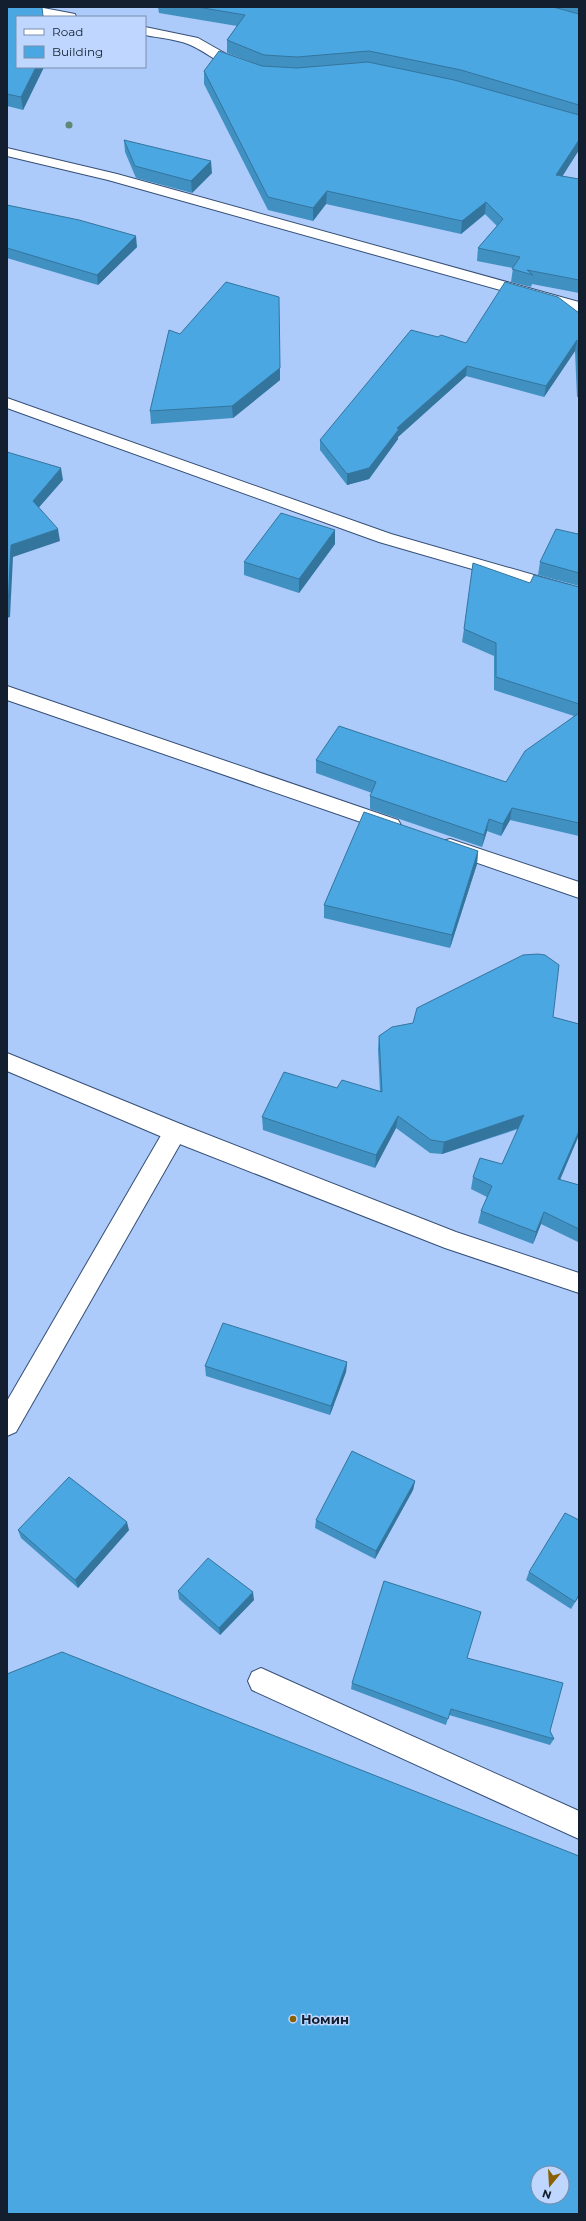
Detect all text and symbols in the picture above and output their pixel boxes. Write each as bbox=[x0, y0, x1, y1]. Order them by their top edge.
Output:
legend bbox=[16, 16, 146, 68]
text: Road bbox=[52, 24, 83, 39]
text: Building bbox=[52, 44, 103, 59]
place label: Номин bbox=[301, 2011, 349, 2027]
marker: Номин bbox=[288, 2014, 298, 2024]
north arrow bbox=[530, 2165, 570, 2205]
text: N bbox=[541, 2186, 553, 2203]

